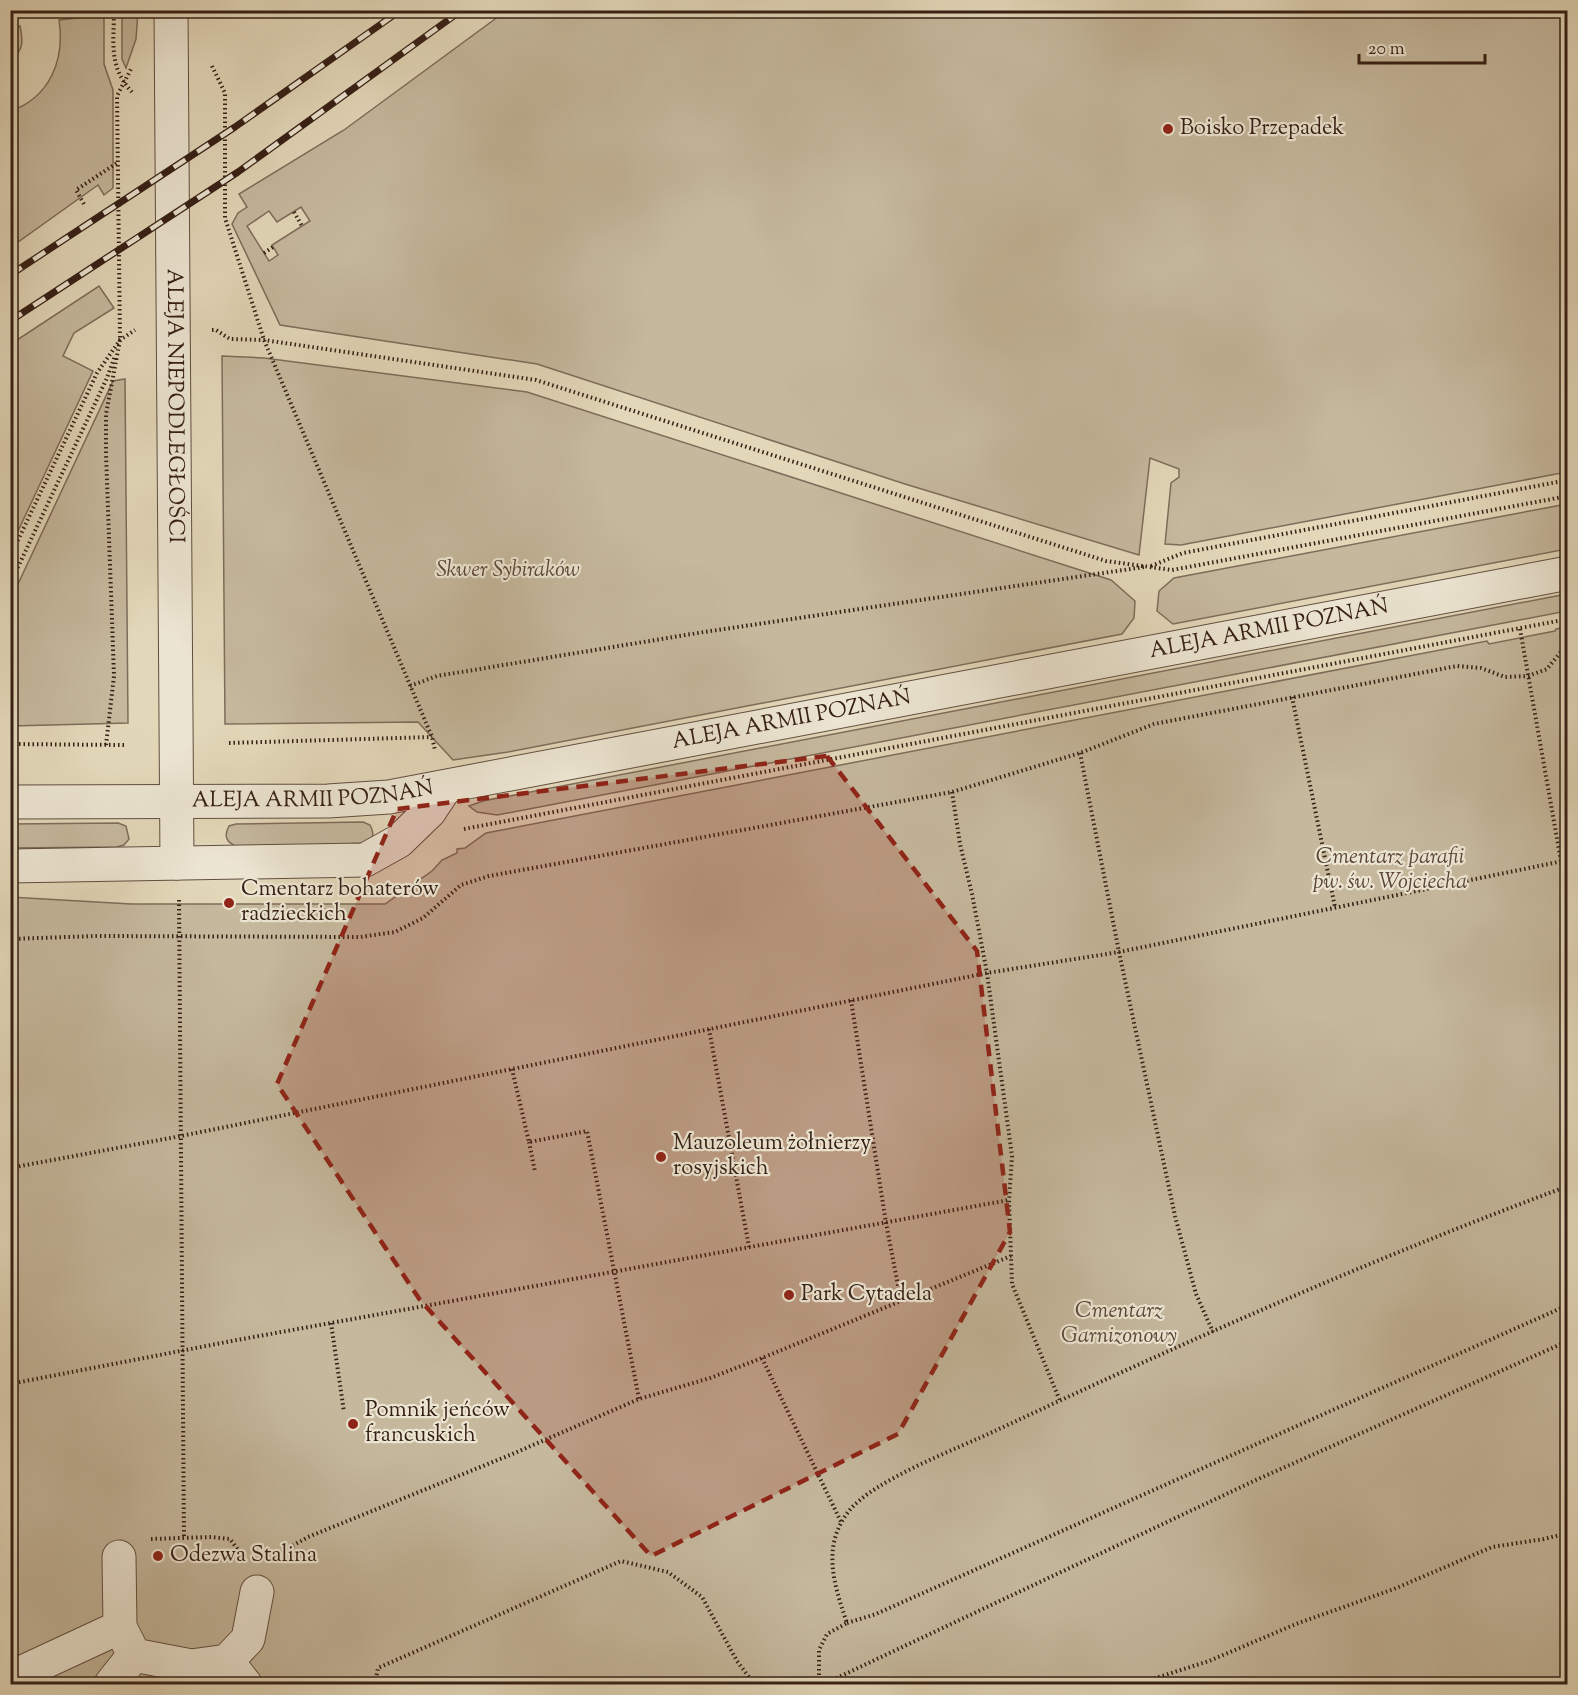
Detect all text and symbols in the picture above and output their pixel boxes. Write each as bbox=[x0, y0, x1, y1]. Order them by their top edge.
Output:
scale bar bbox=[1359, 27, 1485, 65]
text: 20 m bbox=[1368, 37, 1405, 63]
place label: Boisko Przepadek bbox=[1180, 113, 1344, 145]
marker: Boisko Przepadek bbox=[1161, 122, 1175, 136]
street label: ALEJA NIEPODLEGŁOŚCI bbox=[157, 268, 192, 544]
park label: Skwer Sybiraków bbox=[436, 555, 580, 587]
street label: ALEJA ARMII POZNAŃ bbox=[1147, 590, 1391, 668]
street label: ALEJA ARMII POZNAŃ bbox=[669, 681, 914, 759]
street label: ALEJA ARMII POZNAŃ bbox=[192, 772, 436, 817]
park label: Cmentarz parafii pw. św. Wojciecha bbox=[1313, 842, 1467, 899]
place label: Cmentarz bohaterów radzieckich bbox=[241, 874, 439, 931]
marker: Cmentarz bohaterów radzieckich bbox=[222, 896, 236, 910]
place label: Mauzoleum żołnierzy rosyjskich bbox=[673, 1128, 871, 1185]
marker: Mauzoleum żołnierzy rosyjskich bbox=[654, 1150, 668, 1164]
place label: Park Cytadela bbox=[801, 1279, 932, 1311]
marker: Park Cytadela bbox=[782, 1288, 796, 1302]
park label: Cmentarz Garnizonowy bbox=[1061, 1296, 1177, 1353]
place label: Pomnik jeńców francuskich bbox=[365, 1395, 510, 1452]
marker: Pomnik jeńców francuskich bbox=[346, 1417, 360, 1431]
place label: Odezwa Stalina bbox=[170, 1540, 317, 1572]
marker: Odezwa Stalina bbox=[151, 1549, 165, 1563]

